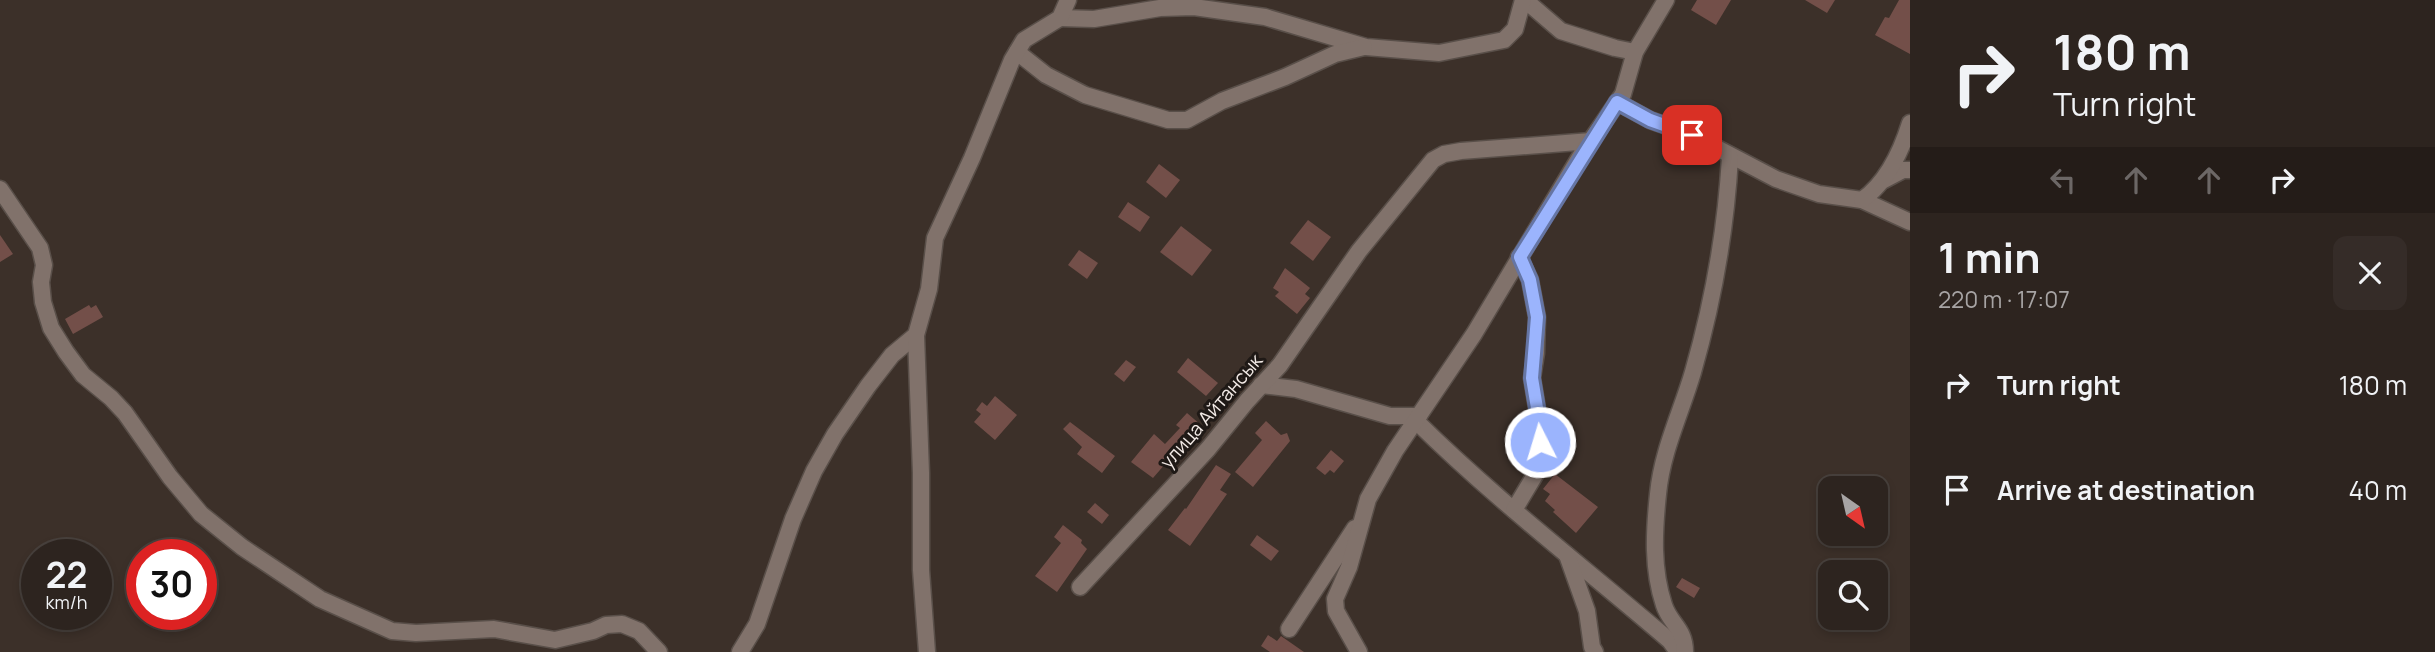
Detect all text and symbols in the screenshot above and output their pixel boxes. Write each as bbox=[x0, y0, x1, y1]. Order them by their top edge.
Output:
text: 180 m bbox=[2053, 18, 2191, 85]
icon: right bbox=[1938, 28, 2029, 119]
text: Turn right bbox=[2053, 82, 2196, 126]
pin bbox=[1662, 105, 1722, 165]
icon: arrive bbox=[1673, 116, 1711, 154]
icon: left bbox=[2044, 161, 2082, 199]
icon: ahead bbox=[2117, 161, 2155, 199]
icon: ahead bbox=[2190, 161, 2228, 199]
icon: right bbox=[2263, 161, 2301, 199]
text: 1 min bbox=[1938, 228, 2041, 286]
button: close bbox=[2333, 236, 2407, 310]
text: 220 m · 17:07 bbox=[1938, 283, 2070, 315]
street label: улица Айтансык bbox=[1154, 348, 1268, 474]
icon: right bbox=[1938, 366, 1976, 404]
text: Turn right bbox=[1997, 367, 2121, 403]
text: 180 m bbox=[2339, 367, 2407, 403]
position arrow bbox=[1503, 405, 1577, 479]
icon: arrive bbox=[1938, 471, 1976, 509]
text: Arrive at destination bbox=[1997, 472, 2255, 508]
text: 40 m bbox=[2349, 472, 2407, 508]
north arrow bbox=[1818, 476, 1888, 546]
map controls bbox=[1818, 476, 1888, 630]
speed limit sign: 30 bbox=[126, 539, 217, 630]
text: 22 bbox=[46, 551, 87, 599]
button: search bbox=[1818, 560, 1888, 630]
text: km/h bbox=[46, 590, 87, 614]

